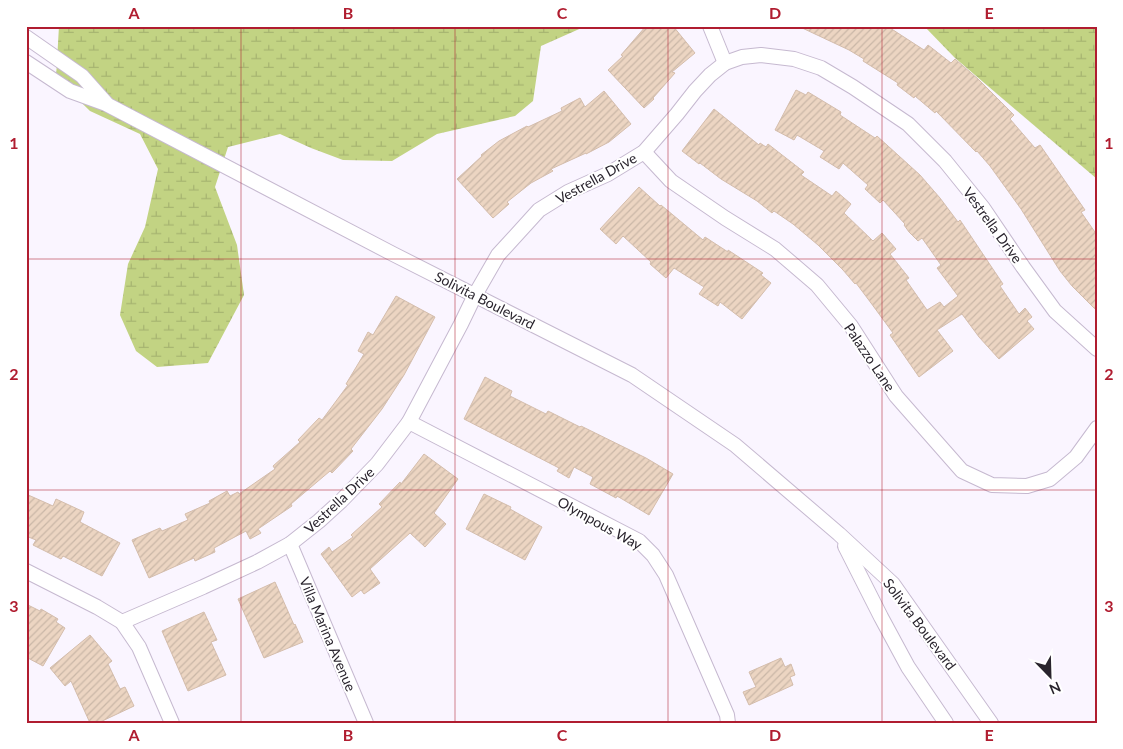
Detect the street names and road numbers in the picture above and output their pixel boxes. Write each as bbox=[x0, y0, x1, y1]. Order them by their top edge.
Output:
street label: Vestrella Drive bbox=[553, 149, 639, 207]
street label: Vestrella Drive bbox=[960, 184, 1026, 266]
street label: Solivita Boulevard bbox=[432, 267, 538, 333]
street label: Palazzo Lane bbox=[841, 320, 899, 394]
street label: Vestrella Drive bbox=[300, 463, 378, 537]
street label: Olympous Way bbox=[555, 493, 646, 554]
street label: Villa Marina Avenue bbox=[296, 574, 360, 694]
street label: Solivita Boulevard bbox=[880, 575, 960, 673]

